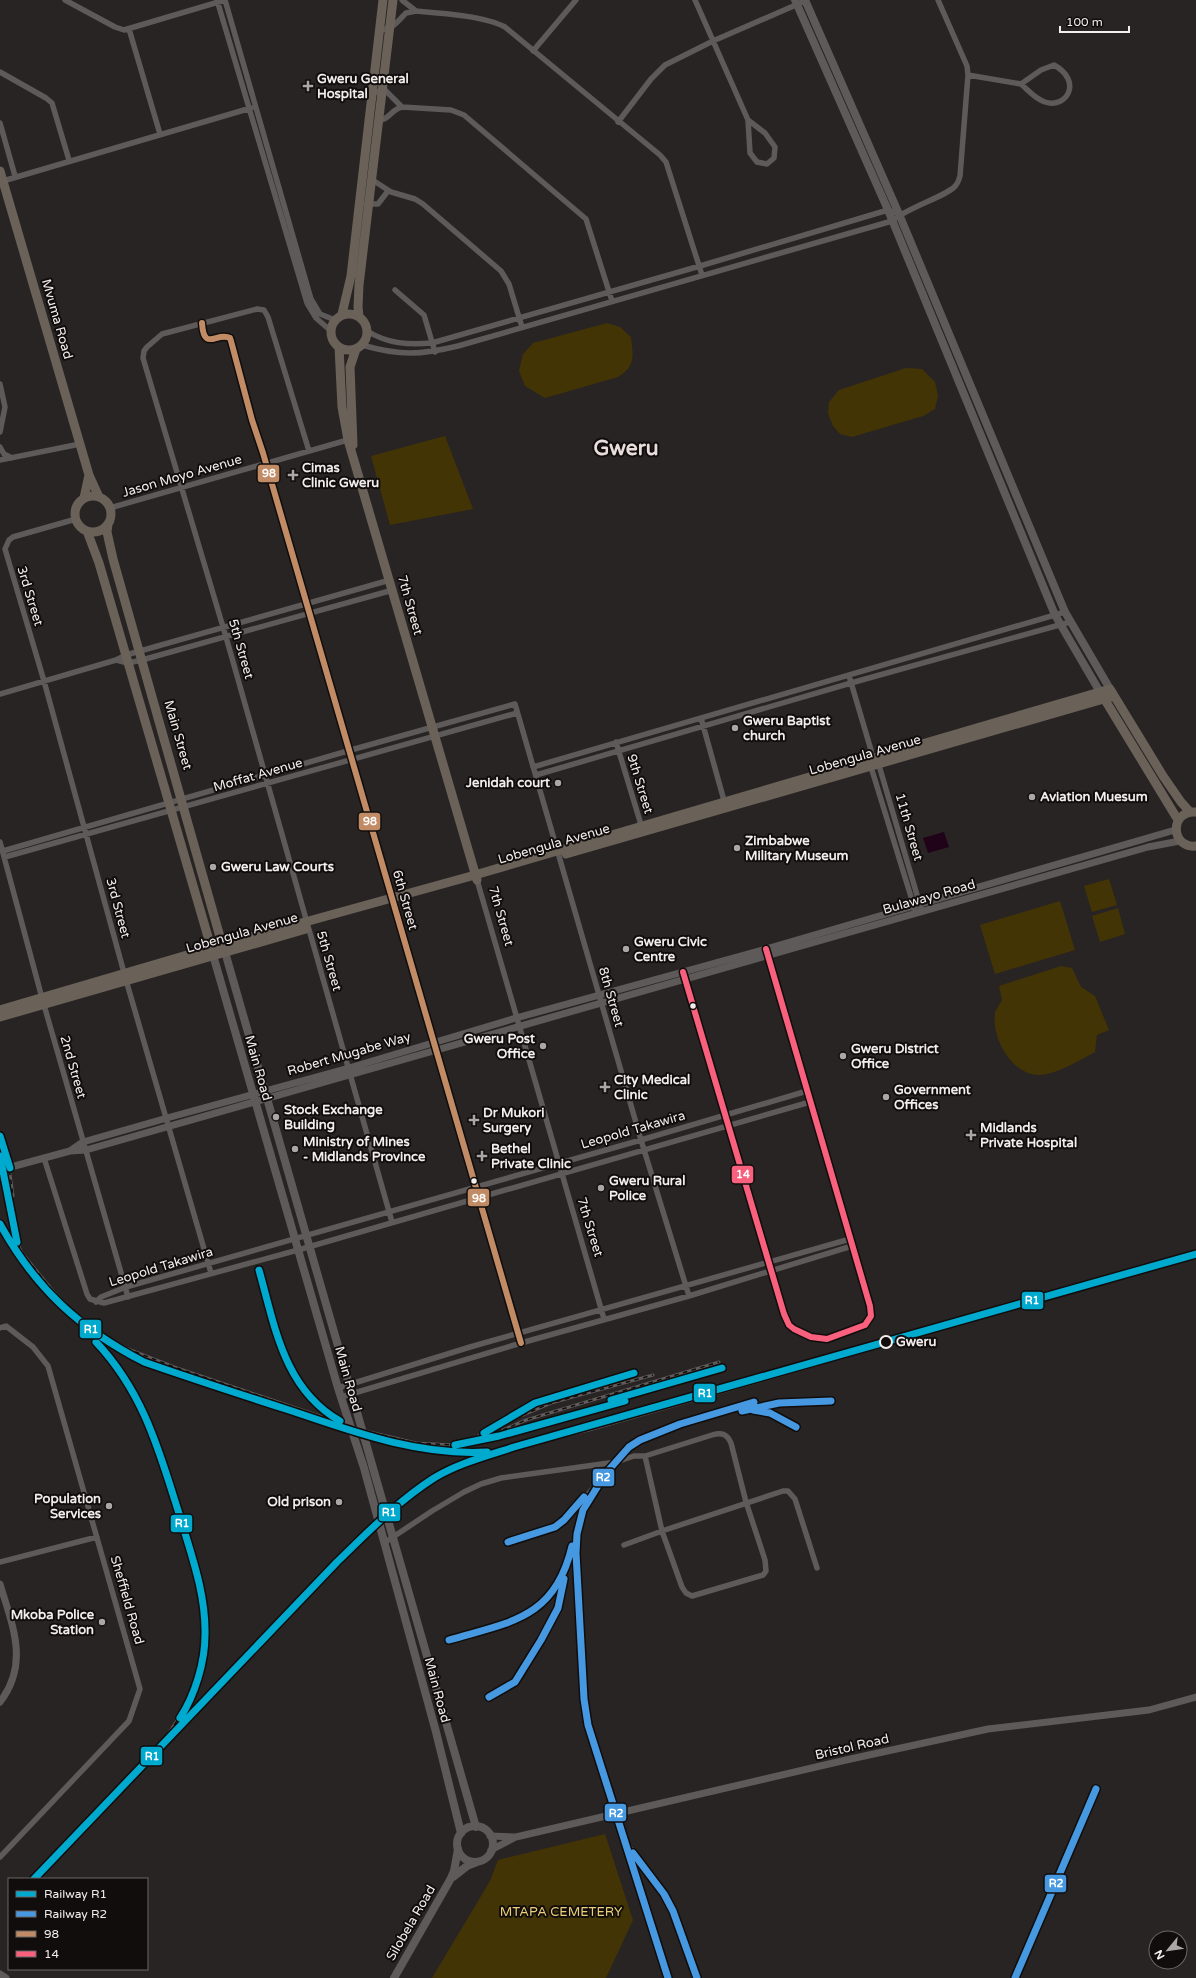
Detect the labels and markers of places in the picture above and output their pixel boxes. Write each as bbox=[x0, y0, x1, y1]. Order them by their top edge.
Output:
place label: Gweru General Hospital bbox=[317, 71, 409, 102]
marker: Gweru General Hospital bbox=[302, 80, 314, 92]
place label: Cimas Clinic Gweru bbox=[302, 460, 379, 491]
marker: Cimas Clinic Gweru bbox=[287, 469, 299, 481]
place label: Gweru Baptist church bbox=[743, 713, 831, 744]
marker: Gweru Baptist church bbox=[730, 723, 740, 733]
place label: Jenidah court bbox=[465, 775, 550, 791]
marker: Jenidah court bbox=[553, 778, 563, 788]
place label: Aviation Muesum bbox=[1040, 789, 1148, 805]
marker: Aviation Muesum bbox=[1027, 792, 1037, 802]
place label: Zimbabwe Military Museum bbox=[745, 833, 849, 864]
marker: Zimbabwe Military Museum bbox=[732, 843, 742, 853]
place label: Gweru Law Courts bbox=[221, 859, 334, 875]
marker: Gweru Law Courts bbox=[208, 862, 218, 872]
place label: Gweru Civic Centre bbox=[634, 934, 707, 965]
marker: Gweru Civic Centre bbox=[621, 944, 631, 954]
unlabelled marker bbox=[688, 1001, 698, 1011]
place label: Gweru Post Office bbox=[464, 1031, 536, 1062]
marker: Gweru Post Office bbox=[538, 1041, 548, 1051]
place label: Gweru District Office bbox=[851, 1041, 939, 1072]
marker: Gweru District Office bbox=[838, 1051, 848, 1061]
place label: City Medical Clinic bbox=[614, 1072, 690, 1103]
marker: City Medical Clinic bbox=[599, 1081, 611, 1093]
place label: Government Offices bbox=[894, 1082, 971, 1113]
marker: Government Offices bbox=[881, 1092, 891, 1102]
place label: Stock Exchange Building bbox=[284, 1102, 383, 1133]
place label: Dr Mukori Surgery bbox=[483, 1105, 544, 1136]
marker: Stock Exchange Building bbox=[271, 1112, 281, 1122]
marker: Dr Mukori Surgery bbox=[468, 1114, 480, 1126]
place label: Midlands Private Hospital bbox=[980, 1120, 1077, 1151]
marker: Midlands Private Hospital bbox=[965, 1129, 977, 1141]
place label: Ministry of Mines - Midlands Province bbox=[303, 1134, 426, 1165]
place label: Bethel Private Clinic bbox=[491, 1141, 571, 1172]
marker: Ministry of Mines - Midlands Province bbox=[290, 1144, 300, 1154]
marker: Bethel Private Clinic bbox=[476, 1150, 488, 1162]
place label: Gweru Rural Police bbox=[609, 1173, 685, 1204]
unlabelled marker bbox=[469, 1176, 479, 1186]
marker: Gweru Rural Police bbox=[596, 1183, 606, 1193]
place label: Gweru bbox=[896, 1334, 936, 1350]
marker: Gweru bbox=[879, 1335, 893, 1349]
place label: Population Services bbox=[34, 1491, 101, 1522]
place label: Old prison bbox=[267, 1494, 331, 1510]
marker: Old prison bbox=[334, 1497, 344, 1507]
marker: Population Services bbox=[104, 1501, 114, 1511]
place label: Mkoba Police Station bbox=[11, 1607, 95, 1638]
marker: Mkoba Police Station bbox=[97, 1617, 107, 1627]

